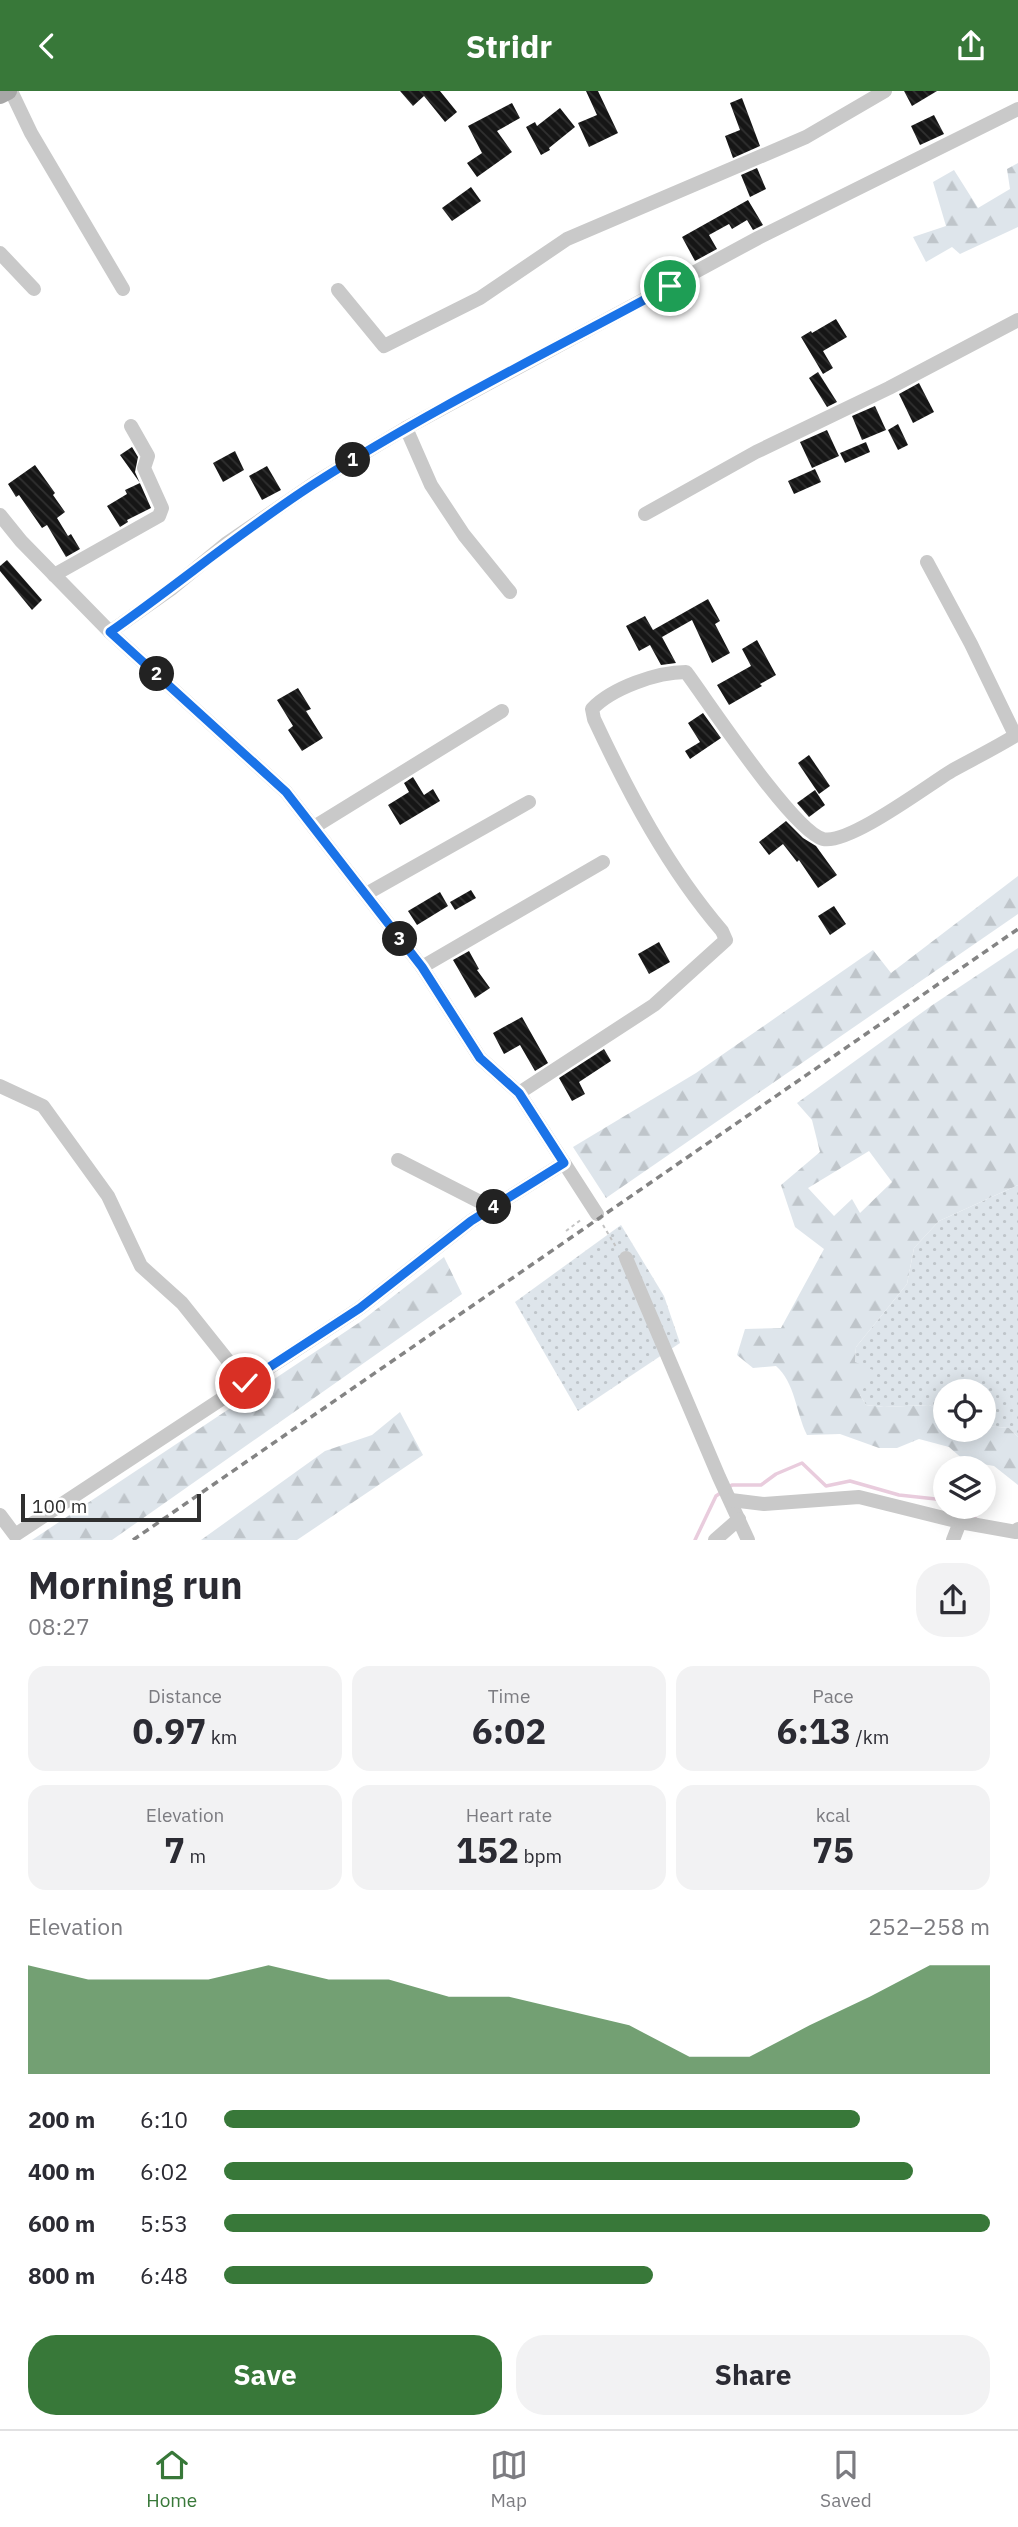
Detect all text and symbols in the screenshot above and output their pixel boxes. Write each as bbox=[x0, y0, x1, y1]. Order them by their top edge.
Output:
text: Stridr bbox=[466, 25, 552, 67]
icon: back bbox=[28, 27, 66, 65]
icon: share bbox=[952, 27, 990, 65]
pin bbox=[640, 256, 700, 316]
icon: arrive bbox=[651, 267, 689, 305]
pin: 1 bbox=[336, 443, 370, 477]
text: 1 bbox=[347, 447, 358, 471]
pin: 2 bbox=[140, 657, 174, 691]
text: 2 bbox=[151, 661, 162, 685]
pin: 3 bbox=[382, 921, 418, 957]
text: 3 bbox=[394, 926, 405, 950]
pin: 4 bbox=[476, 1189, 512, 1225]
text: 4 bbox=[488, 1194, 499, 1218]
pin bbox=[215, 1353, 275, 1413]
icon: check bbox=[226, 1364, 264, 1402]
map controls bbox=[933, 1379, 996, 1519]
button: locate bbox=[933, 1379, 996, 1442]
button: layers bbox=[933, 1456, 996, 1519]
scale bar bbox=[21, 1491, 201, 1523]
text: 100 m bbox=[32, 1494, 87, 1518]
text: Morning run bbox=[28, 1560, 243, 1609]
button: share bbox=[916, 1563, 990, 1637]
text: 08:27 bbox=[28, 1611, 90, 1641]
text: Distance bbox=[148, 1684, 222, 1708]
text: Time bbox=[488, 1684, 530, 1708]
text: Pace bbox=[812, 1684, 854, 1708]
text: 0.97 bbox=[133, 1708, 206, 1754]
text: 6:02 bbox=[472, 1708, 546, 1754]
text: 6:13 bbox=[777, 1708, 851, 1754]
text: km bbox=[206, 1725, 237, 1749]
text: /km bbox=[851, 1725, 889, 1749]
text: Elevation bbox=[146, 1803, 224, 1827]
text: Heart rate bbox=[466, 1803, 552, 1827]
text: kcal bbox=[816, 1803, 850, 1827]
text: 7 bbox=[164, 1827, 185, 1873]
text: 152 bbox=[456, 1827, 519, 1873]
text: 75 bbox=[812, 1827, 854, 1873]
text: m bbox=[185, 1844, 206, 1868]
text: bpm bbox=[519, 1844, 562, 1868]
text: Elevation bbox=[28, 1911, 123, 1941]
text: 252–258 m bbox=[868, 1911, 990, 1941]
text: 200 m bbox=[28, 2104, 95, 2134]
text: 6:10 bbox=[140, 2104, 188, 2134]
text: 400 m bbox=[28, 2156, 95, 2186]
text: 6:02 bbox=[140, 2156, 188, 2186]
text: 600 m bbox=[28, 2208, 95, 2238]
text: 5:53 bbox=[140, 2208, 188, 2238]
text: 800 m bbox=[28, 2260, 95, 2290]
text: 6:48 bbox=[140, 2260, 188, 2290]
button: Save bbox=[28, 2335, 502, 2415]
button: Share bbox=[516, 2335, 990, 2415]
tab: Home bbox=[146, 2446, 197, 2512]
tab: Map bbox=[490, 2446, 528, 2512]
tab: Saved bbox=[820, 2446, 872, 2512]

